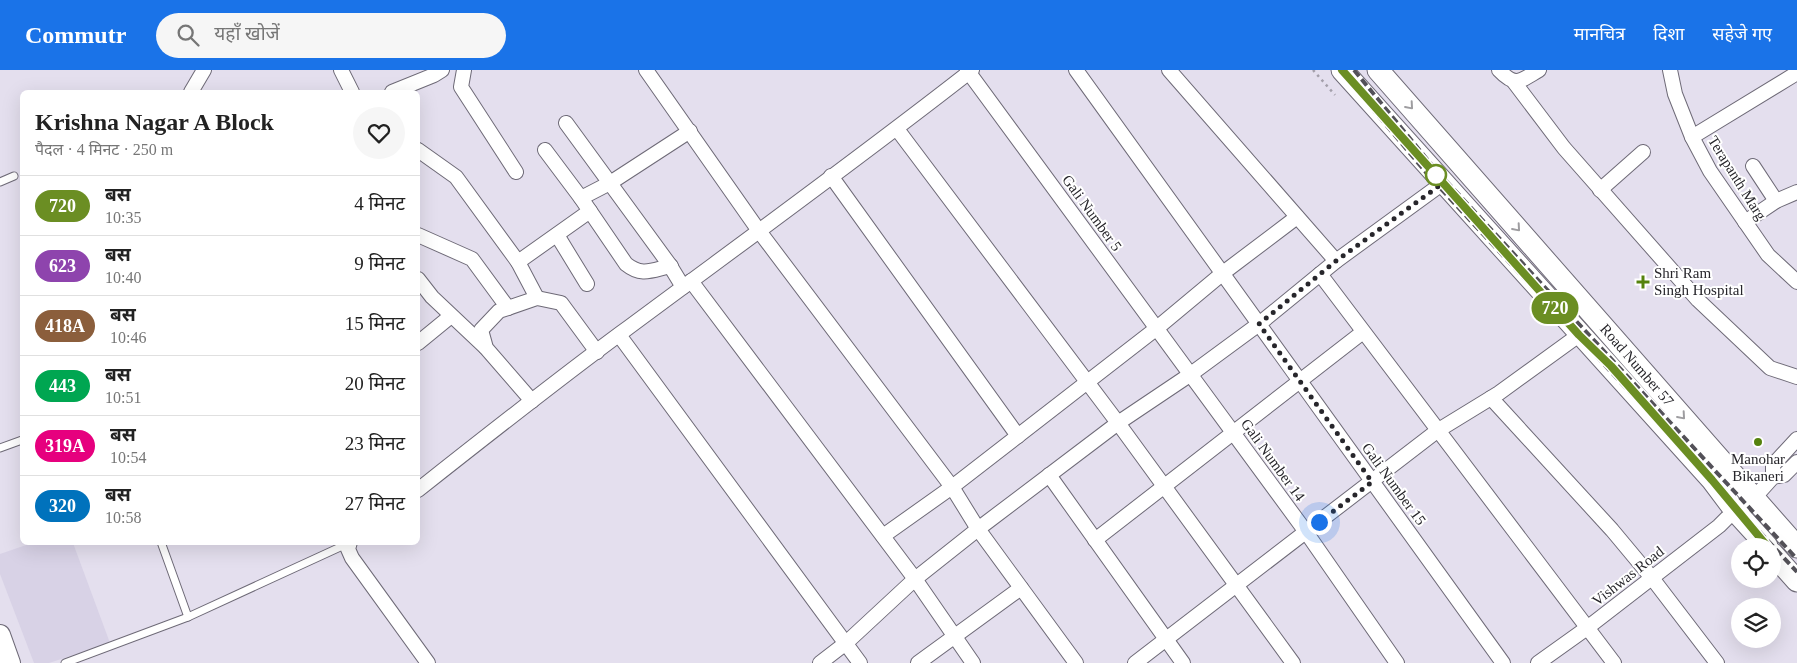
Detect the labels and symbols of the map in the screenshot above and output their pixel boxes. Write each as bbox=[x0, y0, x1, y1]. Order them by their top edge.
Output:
one-way arrow bbox=[1405, 100, 1413, 109]
street label: Terapanth Marg bbox=[1705, 133, 1769, 223]
unlabelled marker bbox=[1425, 164, 1447, 186]
street label: Gali Number 5 bbox=[1059, 172, 1125, 254]
one-way arrow bbox=[1512, 223, 1521, 232]
place label: Shri Ram Singh Hospital bbox=[1654, 265, 1744, 298]
marker: Shri Ram Singh Hospital bbox=[1636, 275, 1650, 289]
line badge: 720 bbox=[1526, 292, 1584, 324]
street label: Road Number 57 bbox=[1597, 321, 1677, 410]
one-way arrow bbox=[1676, 411, 1685, 420]
street label: Gali Number 14 bbox=[1238, 416, 1308, 505]
marker: Manohar Bikaneri bbox=[1752, 436, 1764, 448]
street label: Gali Number 15 bbox=[1359, 440, 1429, 528]
place label: Manohar Bikaneri bbox=[1731, 451, 1785, 484]
your location bbox=[1307, 510, 1332, 535]
street label: Vishwas Road bbox=[1589, 543, 1667, 609]

